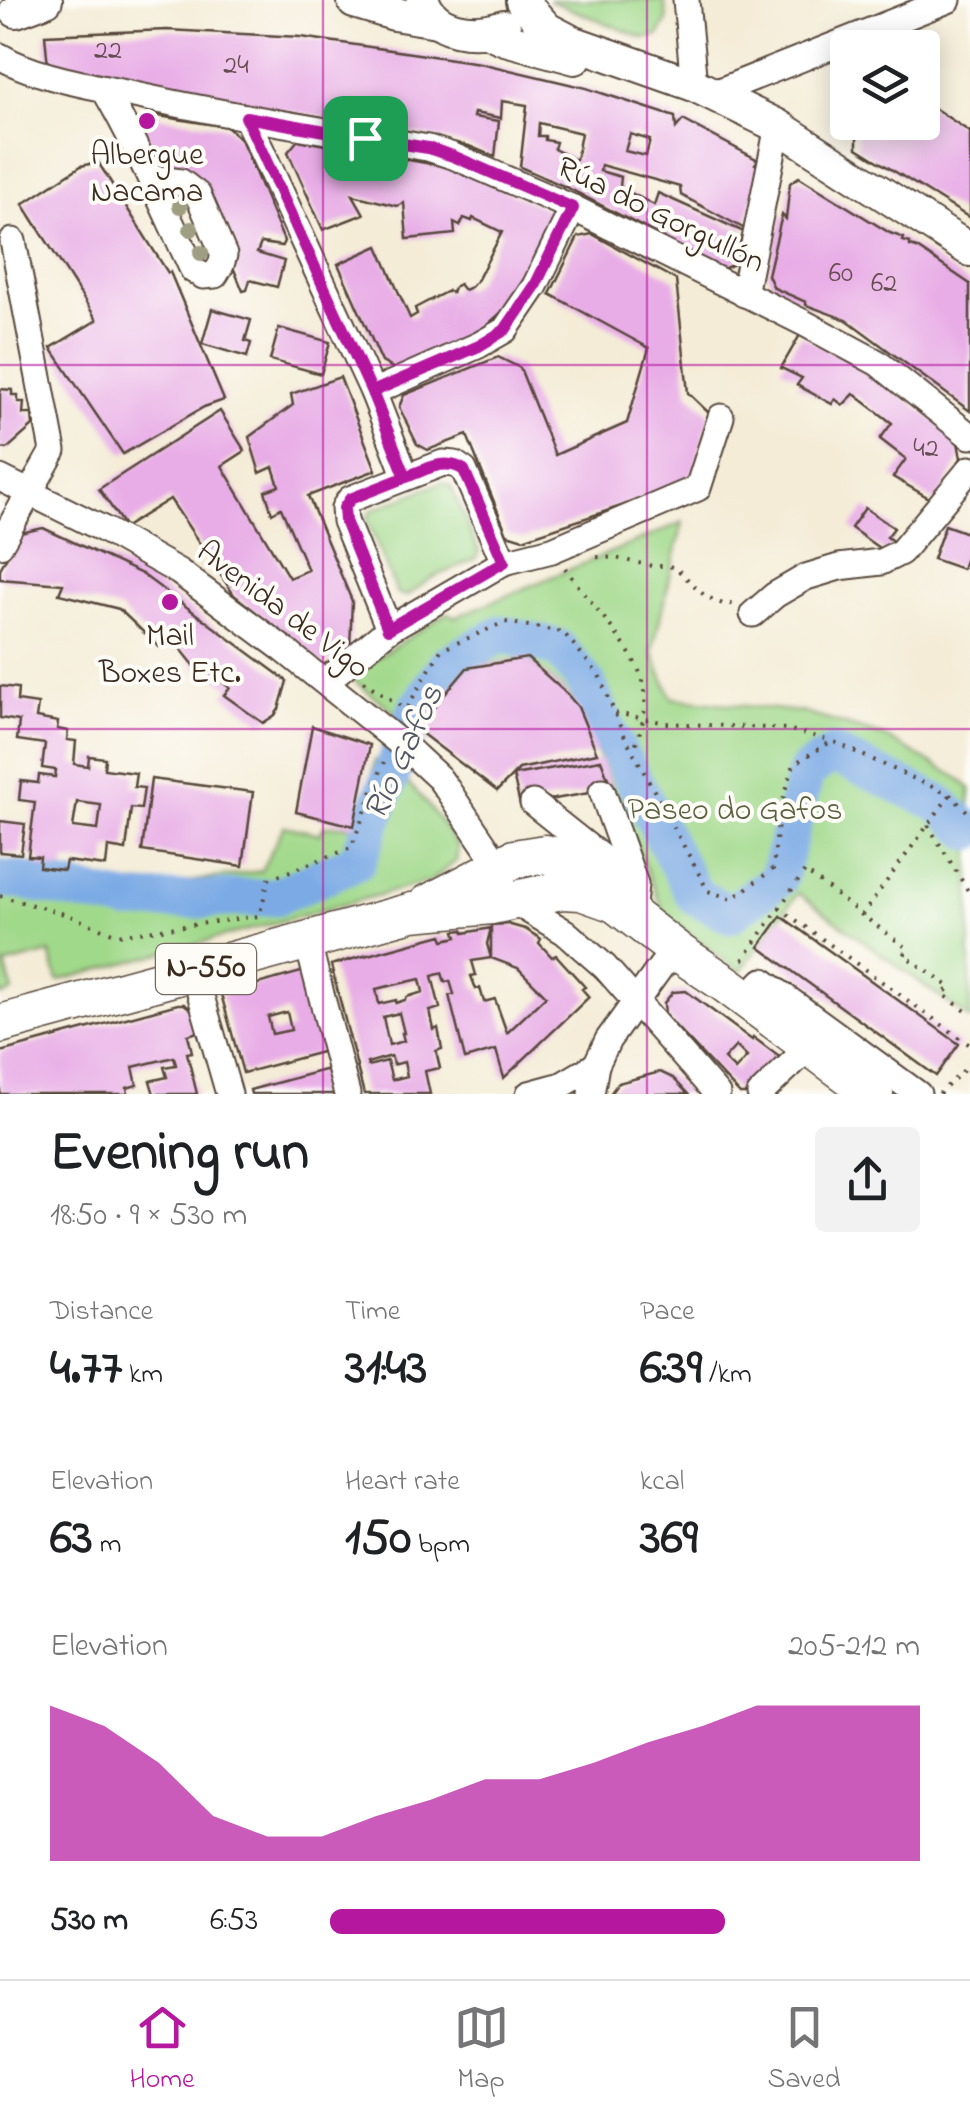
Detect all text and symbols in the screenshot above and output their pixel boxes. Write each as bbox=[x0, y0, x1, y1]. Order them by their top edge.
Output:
map controls bbox=[830, 30, 940, 140]
button: layers bbox=[830, 30, 940, 140]
house number: 22 bbox=[94, 31, 122, 72]
house number: 24 bbox=[223, 46, 249, 87]
pin bbox=[323, 96, 408, 181]
marker: Albergue Nacama bbox=[136, 110, 158, 132]
icon: arrive bbox=[338, 111, 393, 166]
place label: Albergue Nacama bbox=[90, 133, 204, 217]
street label: Rúa do Gorgullón bbox=[548, 145, 772, 287]
house number: 60 bbox=[829, 254, 853, 295]
house number: 62 bbox=[871, 264, 897, 305]
house number: 42 bbox=[913, 429, 939, 470]
street label: Avenida de Vigo bbox=[186, 530, 378, 692]
marker: Mail Boxes Etc. bbox=[159, 591, 181, 613]
place label: Mail Boxes Etc. bbox=[98, 614, 241, 698]
water label: Río Gafos bbox=[352, 677, 459, 829]
park label: Paseo do Gafos bbox=[628, 788, 842, 835]
road number: N-550 bbox=[156, 944, 256, 994]
text: Evening run bbox=[50, 1115, 309, 1195]
button: share bbox=[815, 1127, 920, 1232]
text: 18:50 · 9 × 530 m bbox=[50, 1193, 247, 1240]
text: Distance bbox=[50, 1292, 153, 1333]
text: Time bbox=[345, 1292, 400, 1333]
text: Pace bbox=[640, 1292, 695, 1333]
text: 4.77 bbox=[50, 1333, 122, 1406]
text: 31:43 bbox=[345, 1333, 427, 1406]
text: 6:39 bbox=[640, 1333, 702, 1406]
text: km bbox=[122, 1355, 163, 1396]
text: /km bbox=[702, 1355, 752, 1396]
text: Elevation bbox=[50, 1462, 153, 1503]
text: Heart rate bbox=[345, 1462, 460, 1503]
text: kcal bbox=[640, 1462, 685, 1503]
text: 63 bbox=[50, 1503, 93, 1576]
text: 150 bbox=[345, 1503, 411, 1576]
text: 369 bbox=[640, 1503, 698, 1576]
text: m bbox=[93, 1525, 121, 1566]
text: bpm bbox=[411, 1525, 470, 1566]
text: Elevation bbox=[50, 1624, 168, 1671]
text: 205–212 m bbox=[788, 1624, 920, 1671]
text: 530 m bbox=[50, 1898, 128, 1945]
text: 6:53 bbox=[210, 1898, 258, 1945]
tab: Home bbox=[129, 2000, 195, 2101]
tab: Map bbox=[454, 2000, 509, 2101]
tab: Saved bbox=[767, 2000, 841, 2101]

